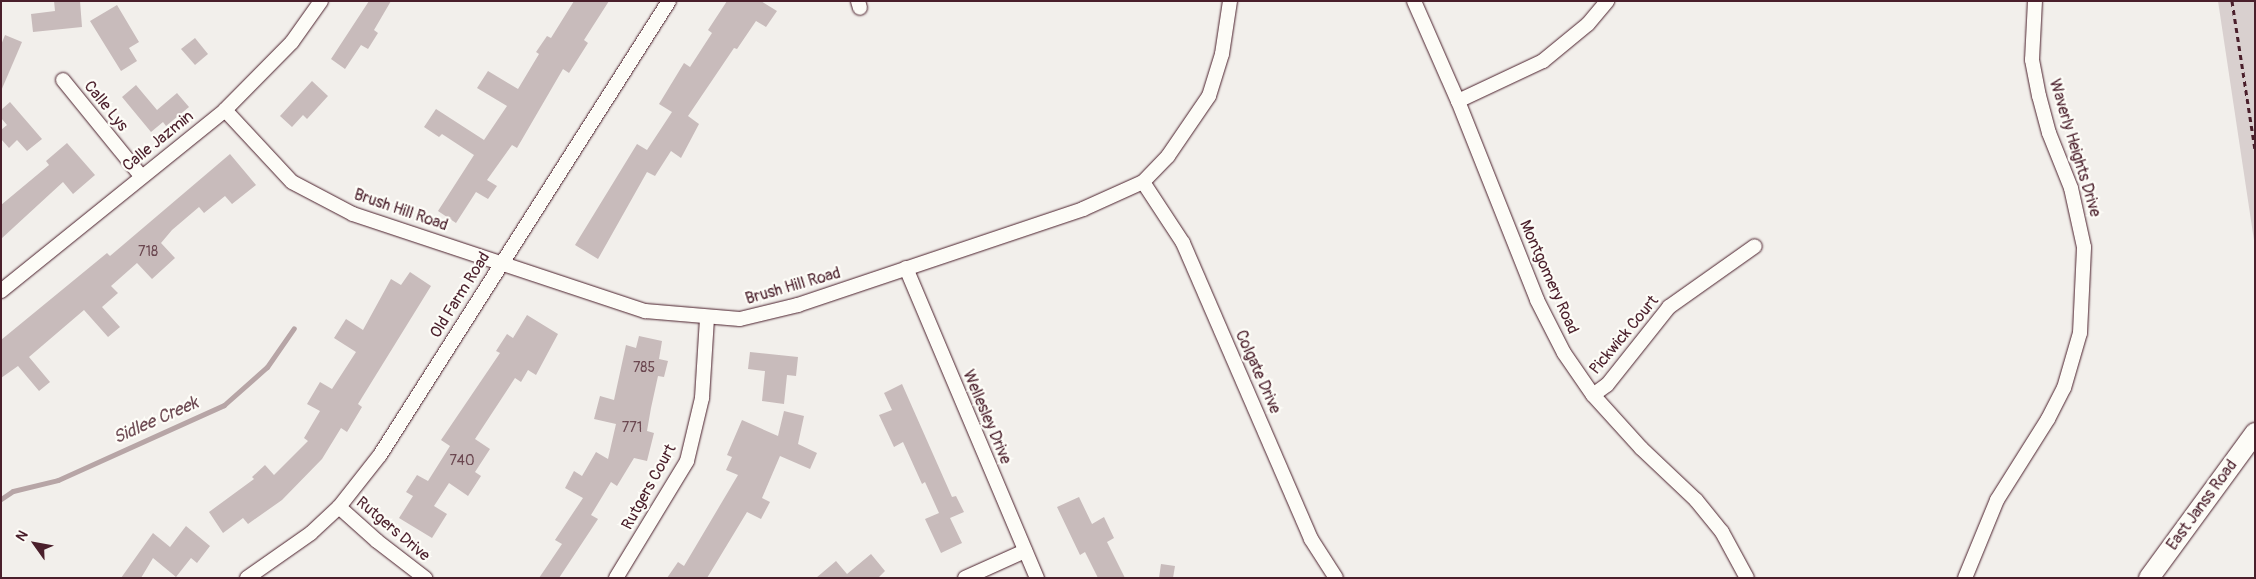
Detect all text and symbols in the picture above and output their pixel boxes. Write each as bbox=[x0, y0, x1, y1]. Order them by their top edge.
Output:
street label: Calle Lys bbox=[80, 77, 132, 135]
street label: Waverly Heights Drive bbox=[2045, 77, 2105, 219]
street label: Calle Jazmin bbox=[119, 107, 197, 175]
street label: Brush Hill Road bbox=[351, 185, 451, 235]
street label: Montgomery Road bbox=[1515, 217, 1583, 337]
house number: 718 bbox=[138, 244, 158, 260]
street label: Old Farm Road bbox=[426, 248, 494, 342]
street label: Brush Hill Road bbox=[743, 263, 843, 309]
street label: Pickwick Court bbox=[1585, 292, 1663, 378]
street label: Colgate Drive bbox=[1231, 327, 1285, 417]
house number: 785 bbox=[633, 360, 655, 376]
street label: Wellesley Drive bbox=[959, 367, 1015, 467]
water label: Sidlee Creek bbox=[110, 393, 202, 449]
house number: 771 bbox=[622, 420, 642, 436]
street label: Rutgers Court bbox=[618, 441, 680, 533]
house number: 740 bbox=[449, 453, 475, 469]
street label: East Janss Road bbox=[2163, 456, 2241, 554]
street label: Rutgers Drive bbox=[352, 493, 434, 565]
north arrow bbox=[10, 519, 60, 569]
text: N bbox=[12, 527, 32, 544]

